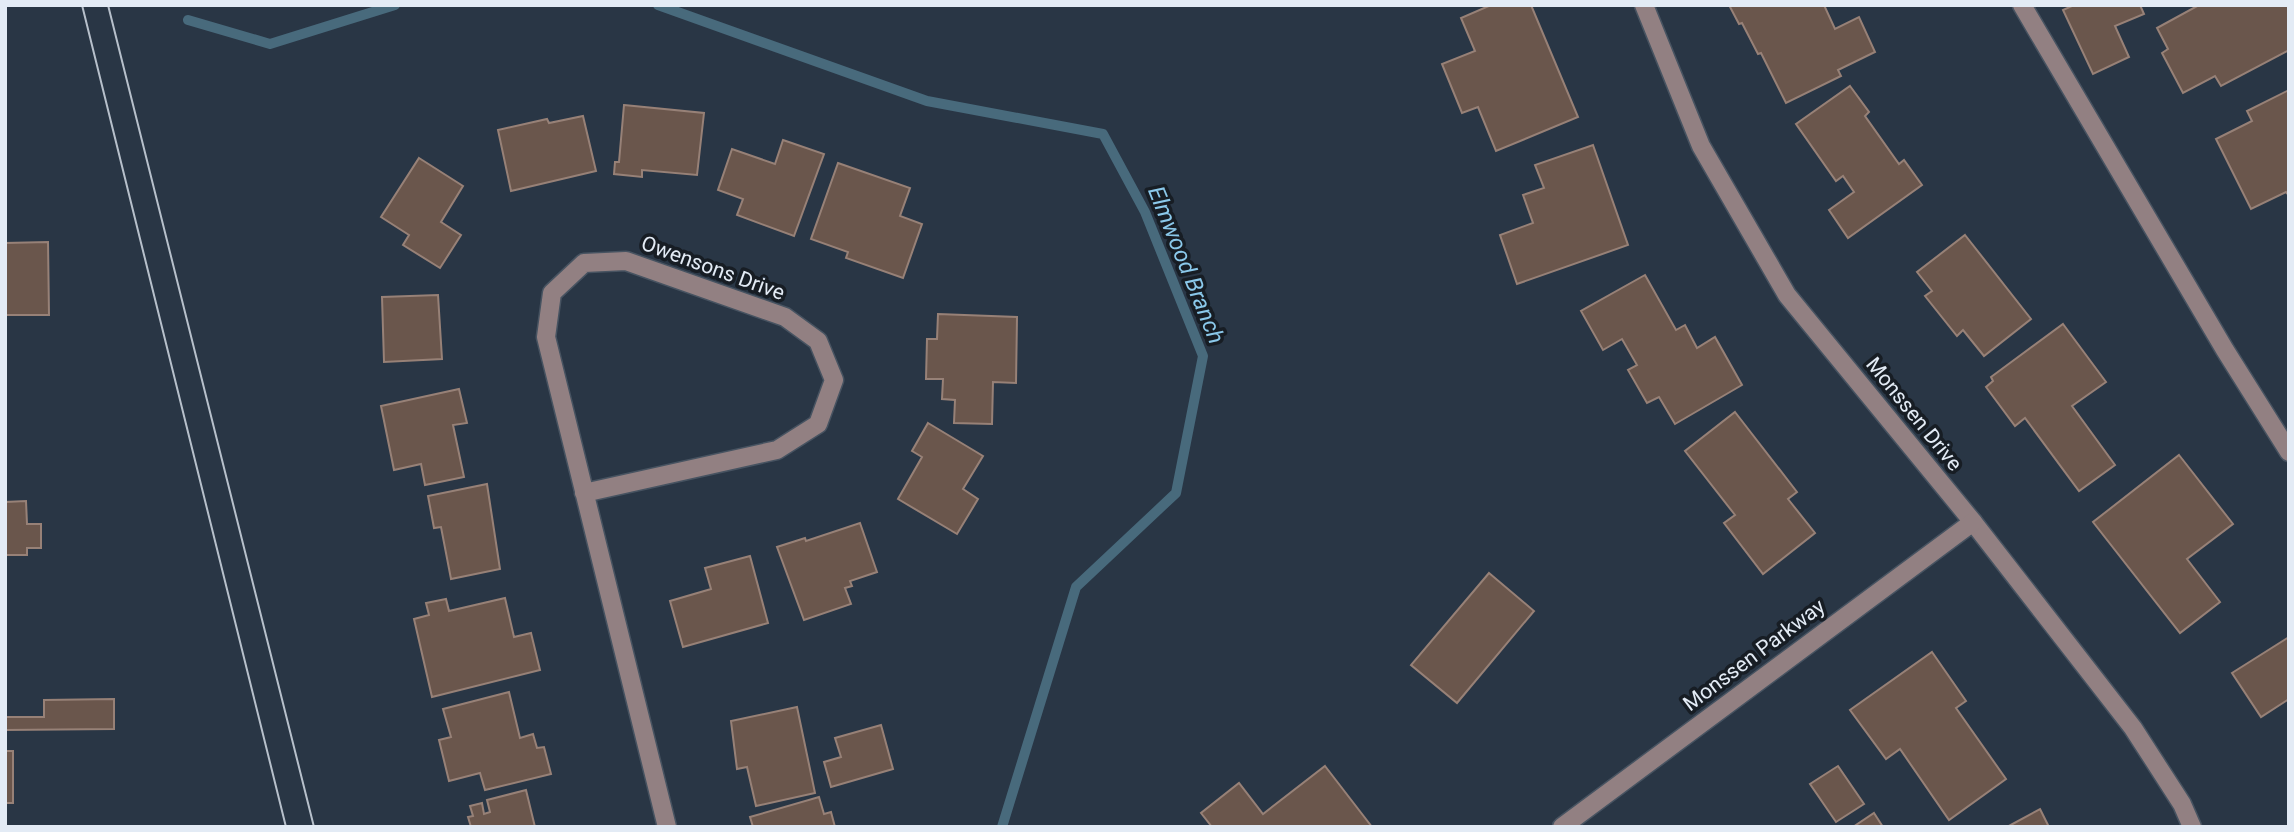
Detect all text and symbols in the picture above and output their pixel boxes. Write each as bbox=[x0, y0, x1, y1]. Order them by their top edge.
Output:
water label: Elmwood Branch bbox=[1142, 182, 1230, 348]
street label: Owensons Drive bbox=[638, 231, 788, 305]
street label: Monssen Drive bbox=[1861, 353, 1967, 475]
street label: Monssen Parkway bbox=[1679, 594, 1829, 716]

